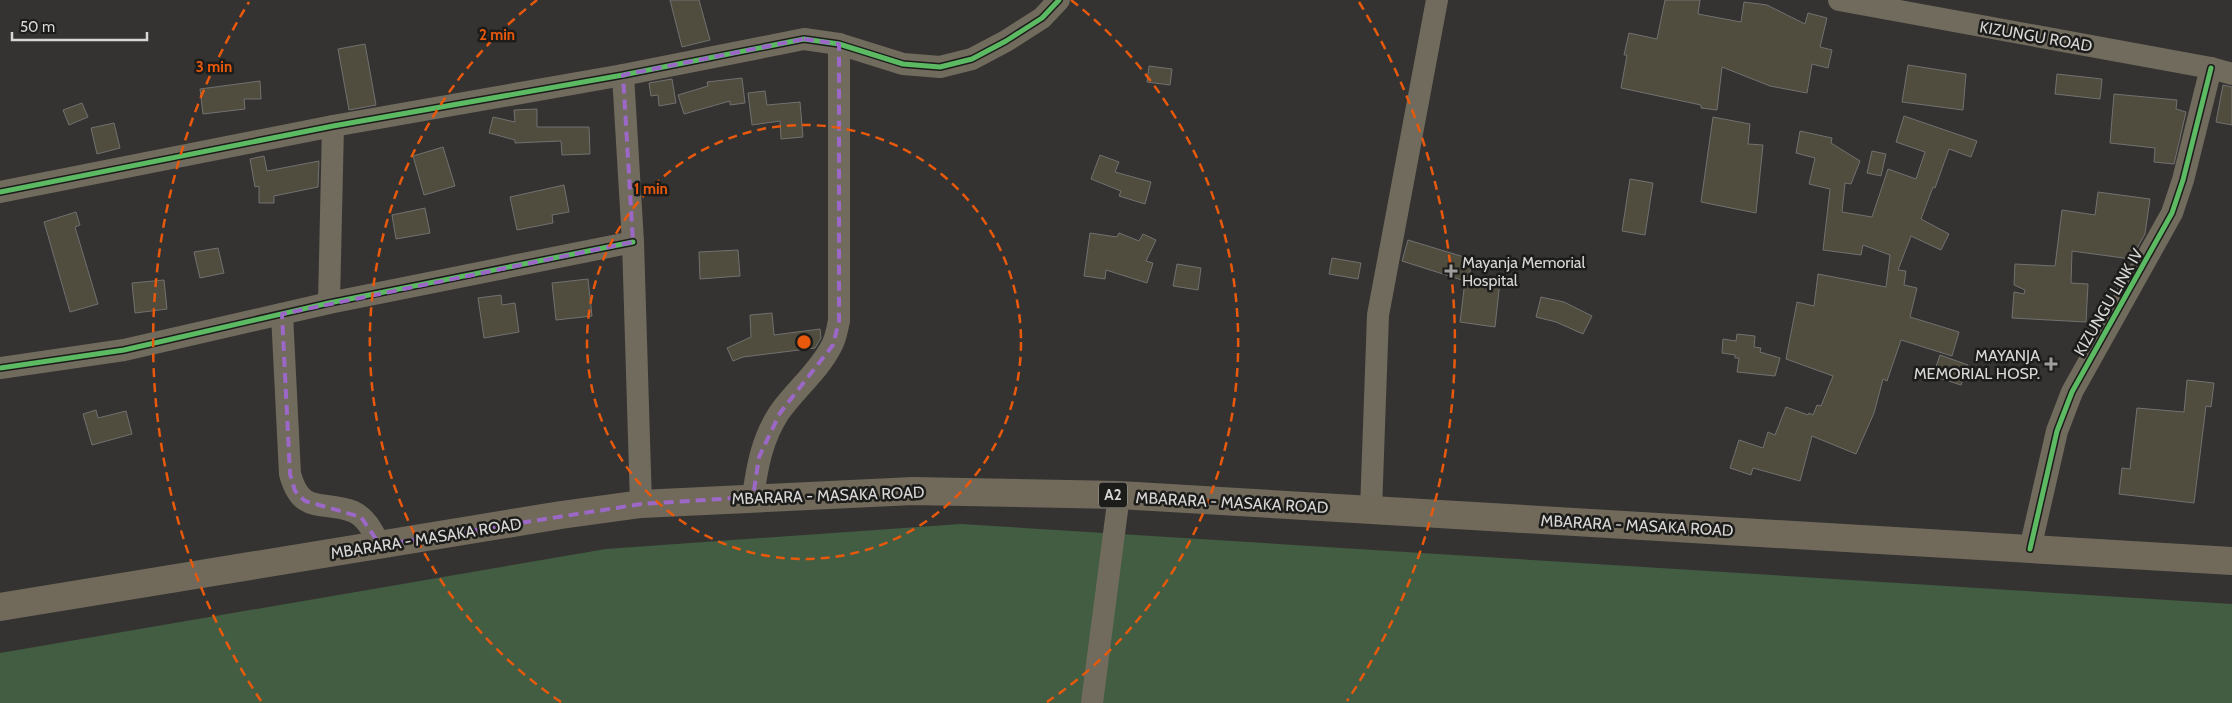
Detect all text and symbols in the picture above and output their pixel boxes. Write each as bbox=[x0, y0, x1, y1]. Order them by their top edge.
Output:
scale bar bbox=[12, 10, 148, 42]
street label: KIZUNGU ROAD bbox=[1978, 17, 2094, 56]
text: 50 m bbox=[20, 18, 55, 36]
text: 2 min bbox=[479, 26, 515, 44]
text: 3 min bbox=[196, 58, 232, 76]
text: 1 min bbox=[634, 180, 668, 198]
street label: KIZUNGU LINK IV bbox=[2070, 245, 2147, 359]
place label: Mayanja Memorial Hospital bbox=[1462, 253, 1585, 290]
marker: Mayanja Memorial Hospital bbox=[1444, 264, 1458, 278]
centre of rings bbox=[795, 333, 813, 351]
place label: MAYANJA MEMORIAL HOSP. bbox=[1914, 346, 2040, 383]
marker: MAYANJA MEMORIAL HOSP. bbox=[2044, 357, 2058, 371]
road number: A2 bbox=[1099, 482, 1127, 508]
street label: MBARARA - MASAKA ROAD bbox=[731, 483, 925, 508]
street label: MBARARA - MASAKA ROAD bbox=[1135, 488, 1329, 517]
street label: MBARARA - MASAKA ROAD bbox=[1540, 511, 1734, 540]
street label: MBARARA - MASAKA ROAD bbox=[329, 514, 523, 563]

